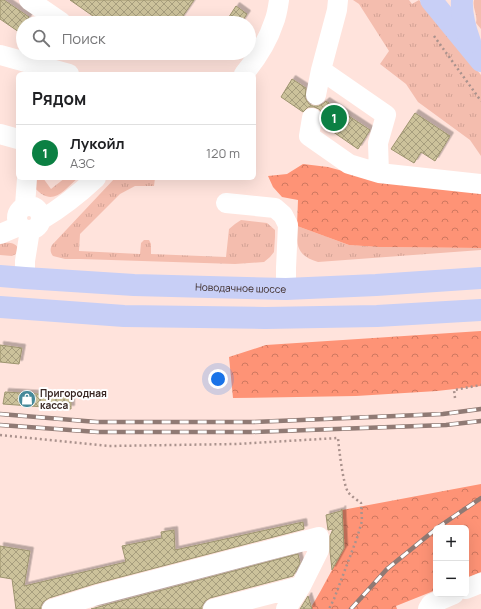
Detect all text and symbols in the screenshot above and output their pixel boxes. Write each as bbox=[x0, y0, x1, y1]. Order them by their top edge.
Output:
search box bbox=[16, 16, 256, 60]
icon: search bbox=[30, 27, 52, 49]
text: Поиск bbox=[62, 28, 106, 49]
text: Рядом bbox=[32, 87, 86, 110]
pin: 1 bbox=[321, 103, 347, 133]
text: Лукойл bbox=[70, 133, 125, 154]
text: 1 bbox=[42, 144, 48, 162]
text: 120 m bbox=[206, 144, 240, 162]
text: АЗС bbox=[70, 154, 95, 172]
street label: Новодачное шоссе bbox=[195, 280, 287, 296]
your location bbox=[208, 369, 228, 389]
place label: Пригородная касса bbox=[40, 386, 107, 412]
shop icon: Пригородная касса bbox=[17, 389, 37, 409]
map controls bbox=[433, 525, 469, 597]
button: + bbox=[433, 525, 469, 561]
button: − bbox=[433, 561, 469, 597]

